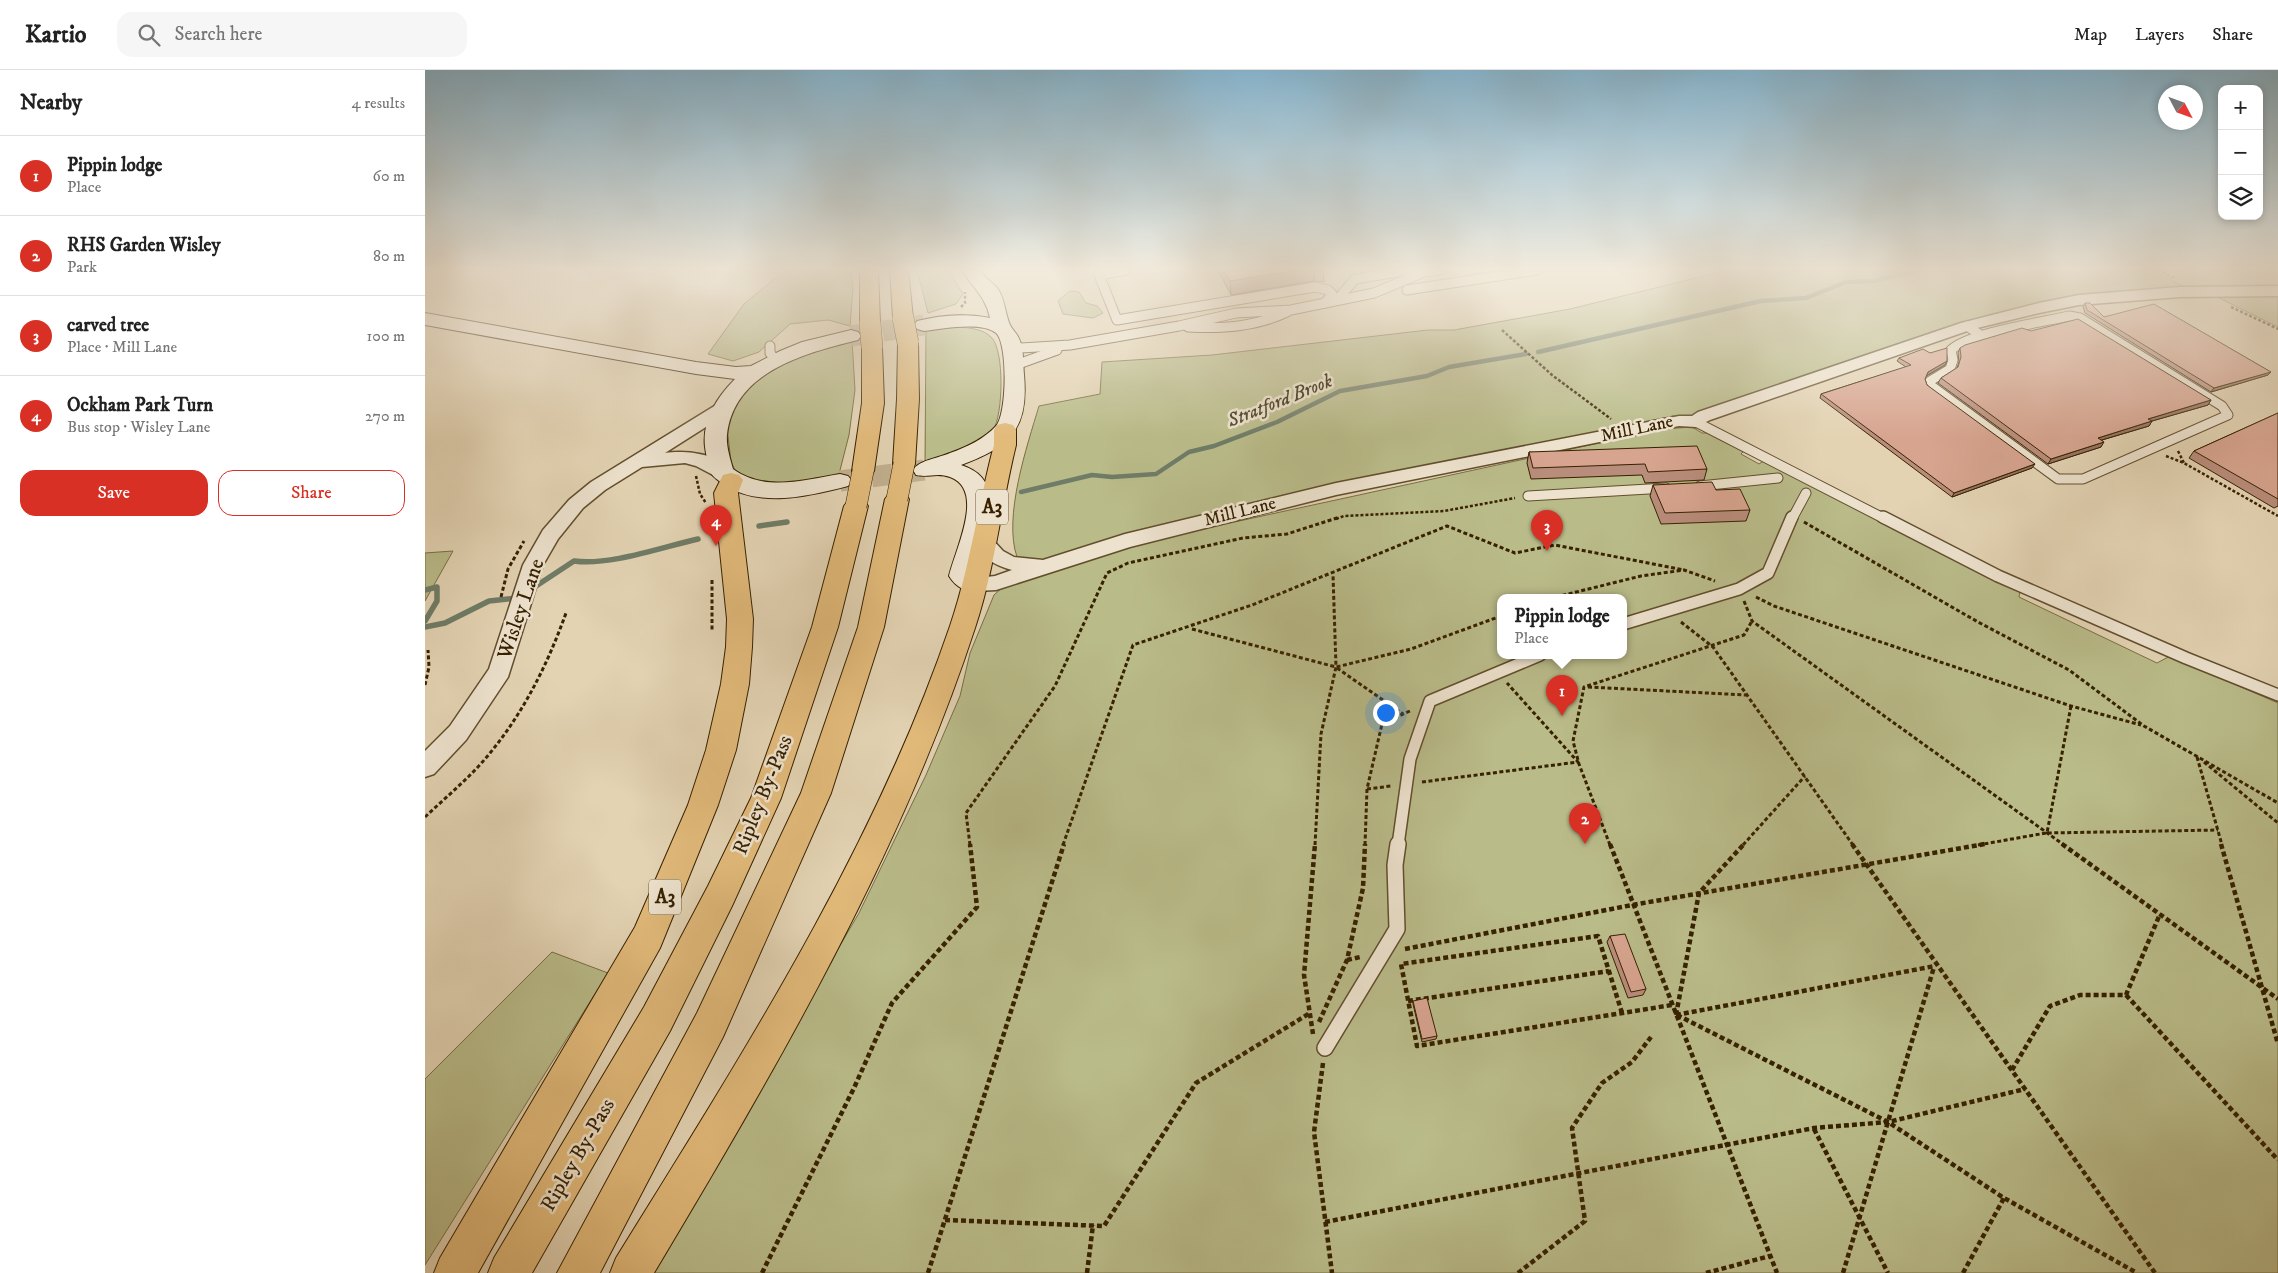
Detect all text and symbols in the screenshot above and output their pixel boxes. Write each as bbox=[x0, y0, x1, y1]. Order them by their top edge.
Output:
search box bbox=[117, 12, 467, 57]
text: Kartio bbox=[25, 20, 87, 50]
icon: search bbox=[135, 21, 163, 49]
text: Search here bbox=[175, 23, 262, 46]
text: Map bbox=[2074, 24, 2107, 46]
text: Layers bbox=[2135, 24, 2184, 46]
text: Share bbox=[2212, 24, 2253, 46]
north arrow bbox=[2158, 85, 2203, 130]
map controls bbox=[2218, 85, 2263, 220]
button: + bbox=[2218, 85, 2263, 130]
text: Nearby bbox=[20, 90, 82, 116]
text: 4 results bbox=[352, 93, 405, 113]
button: − bbox=[2218, 130, 2263, 175]
text: Pippin lodge bbox=[67, 154, 162, 177]
text: 1 bbox=[33, 166, 39, 186]
text: 60 m bbox=[373, 166, 405, 186]
button: layers bbox=[2218, 175, 2263, 220]
text: Place bbox=[67, 177, 101, 197]
text: RHS Garden Wisley bbox=[67, 234, 221, 257]
text: 2 bbox=[32, 246, 40, 266]
text: 80 m bbox=[373, 246, 405, 266]
text: Park bbox=[67, 257, 97, 277]
text: carved tree bbox=[67, 314, 149, 337]
text: 3 bbox=[33, 326, 39, 346]
text: 100 m bbox=[367, 326, 405, 346]
text: Place · Mill Lane bbox=[67, 337, 177, 357]
water label: Stratford Brook bbox=[1223, 370, 1336, 433]
text: Ockham Park Turn bbox=[67, 394, 213, 417]
text: 4 bbox=[31, 406, 41, 426]
text: 270 m bbox=[365, 406, 405, 426]
street label: Mill Lane bbox=[1599, 411, 1675, 447]
text: Bus stop · Wisley Lane bbox=[67, 417, 210, 437]
button: Save bbox=[20, 470, 208, 516]
button: Share bbox=[218, 470, 405, 516]
road number: A3 bbox=[976, 490, 1008, 524]
street label: Mill Lane bbox=[1202, 492, 1278, 532]
pin: 4 bbox=[700, 505, 732, 546]
pin: 3 bbox=[1531, 510, 1563, 551]
street label: Wisley Lane bbox=[491, 555, 550, 664]
popup bbox=[1497, 594, 1627, 659]
text: Pippin lodge bbox=[1514, 605, 1610, 628]
text: Place bbox=[1514, 628, 1549, 648]
pin: 1 bbox=[1546, 675, 1578, 716]
your location bbox=[1373, 700, 1399, 726]
street label: Ripley By-Pass bbox=[727, 732, 799, 858]
pin: 2 bbox=[1569, 803, 1601, 844]
road number: A3 bbox=[649, 880, 681, 914]
street label: Ripley By-Pass bbox=[535, 1094, 621, 1216]

